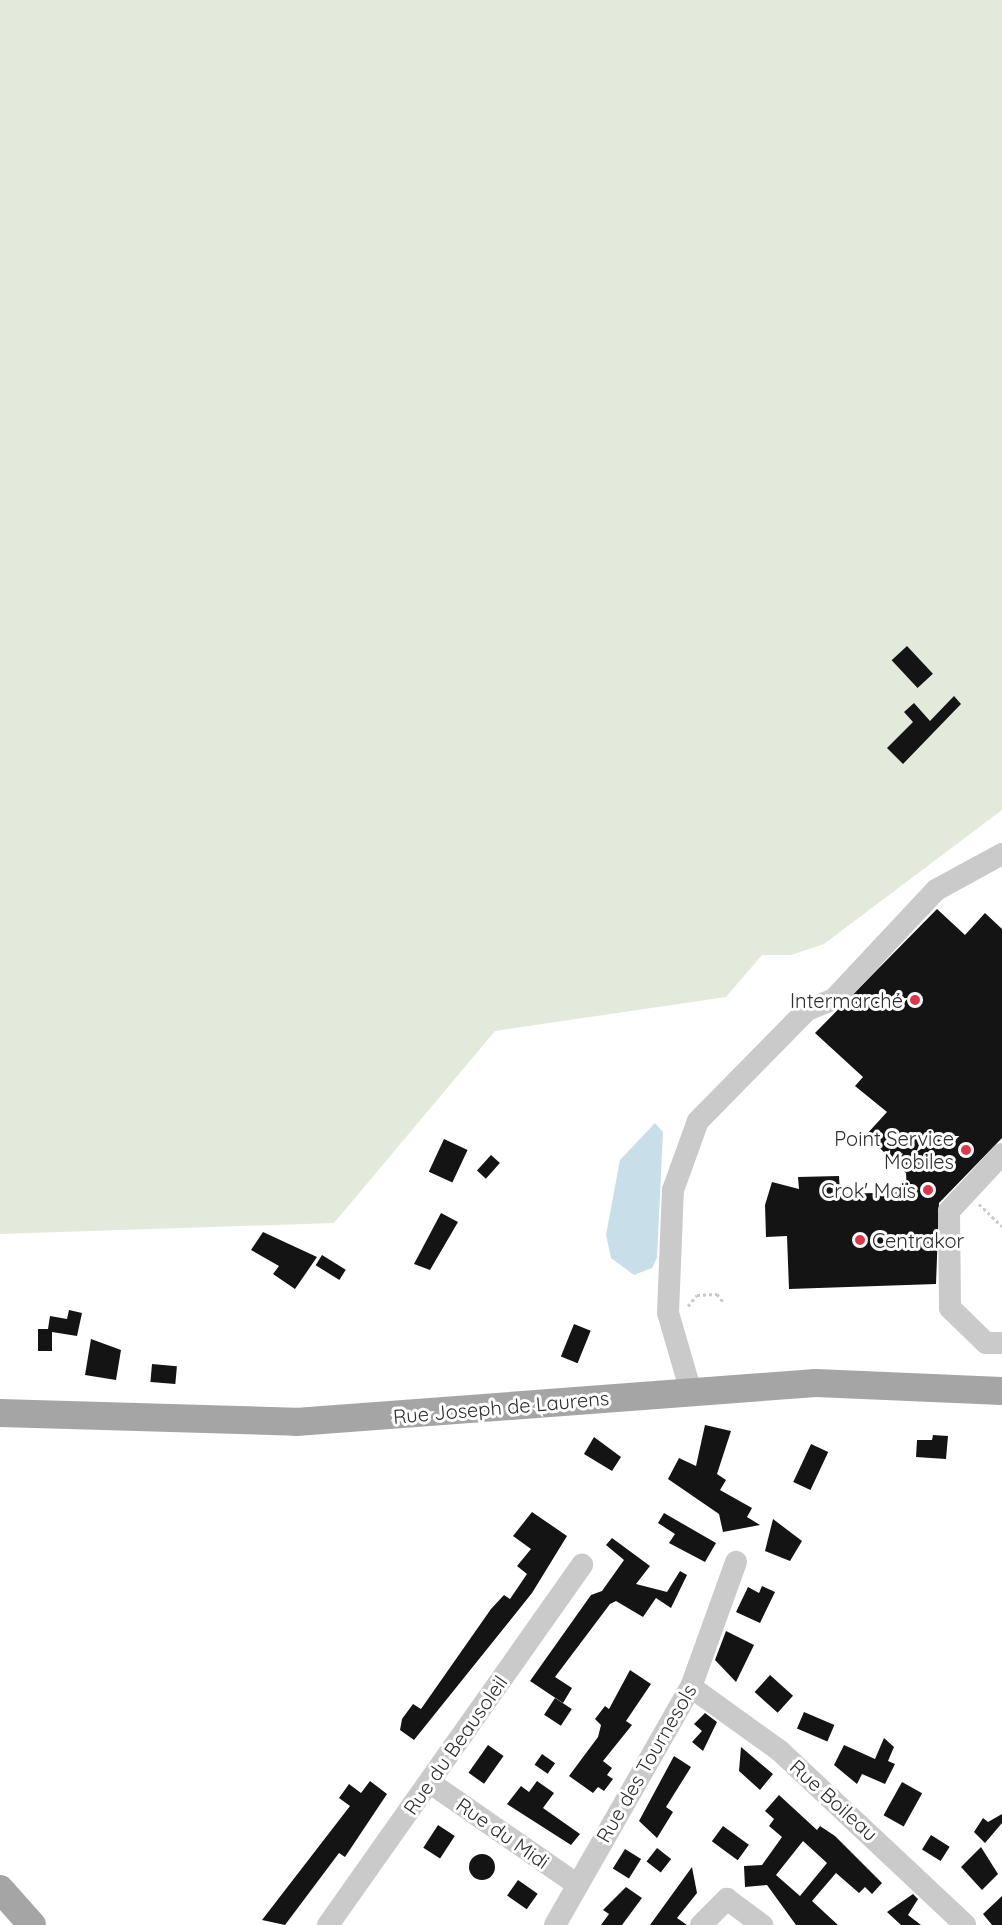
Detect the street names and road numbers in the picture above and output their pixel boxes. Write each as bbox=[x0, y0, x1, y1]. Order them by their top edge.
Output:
street label: Rue Joseph de Laurens bbox=[392, 1386, 610, 1428]
street label: Rue du Beausoleil bbox=[398, 1671, 512, 1819]
street label: Rue des Tournesols bbox=[591, 1680, 701, 1846]
street label: Rue Boileau bbox=[785, 1754, 883, 1846]
street label: Rue du Midi bbox=[452, 1792, 554, 1874]

